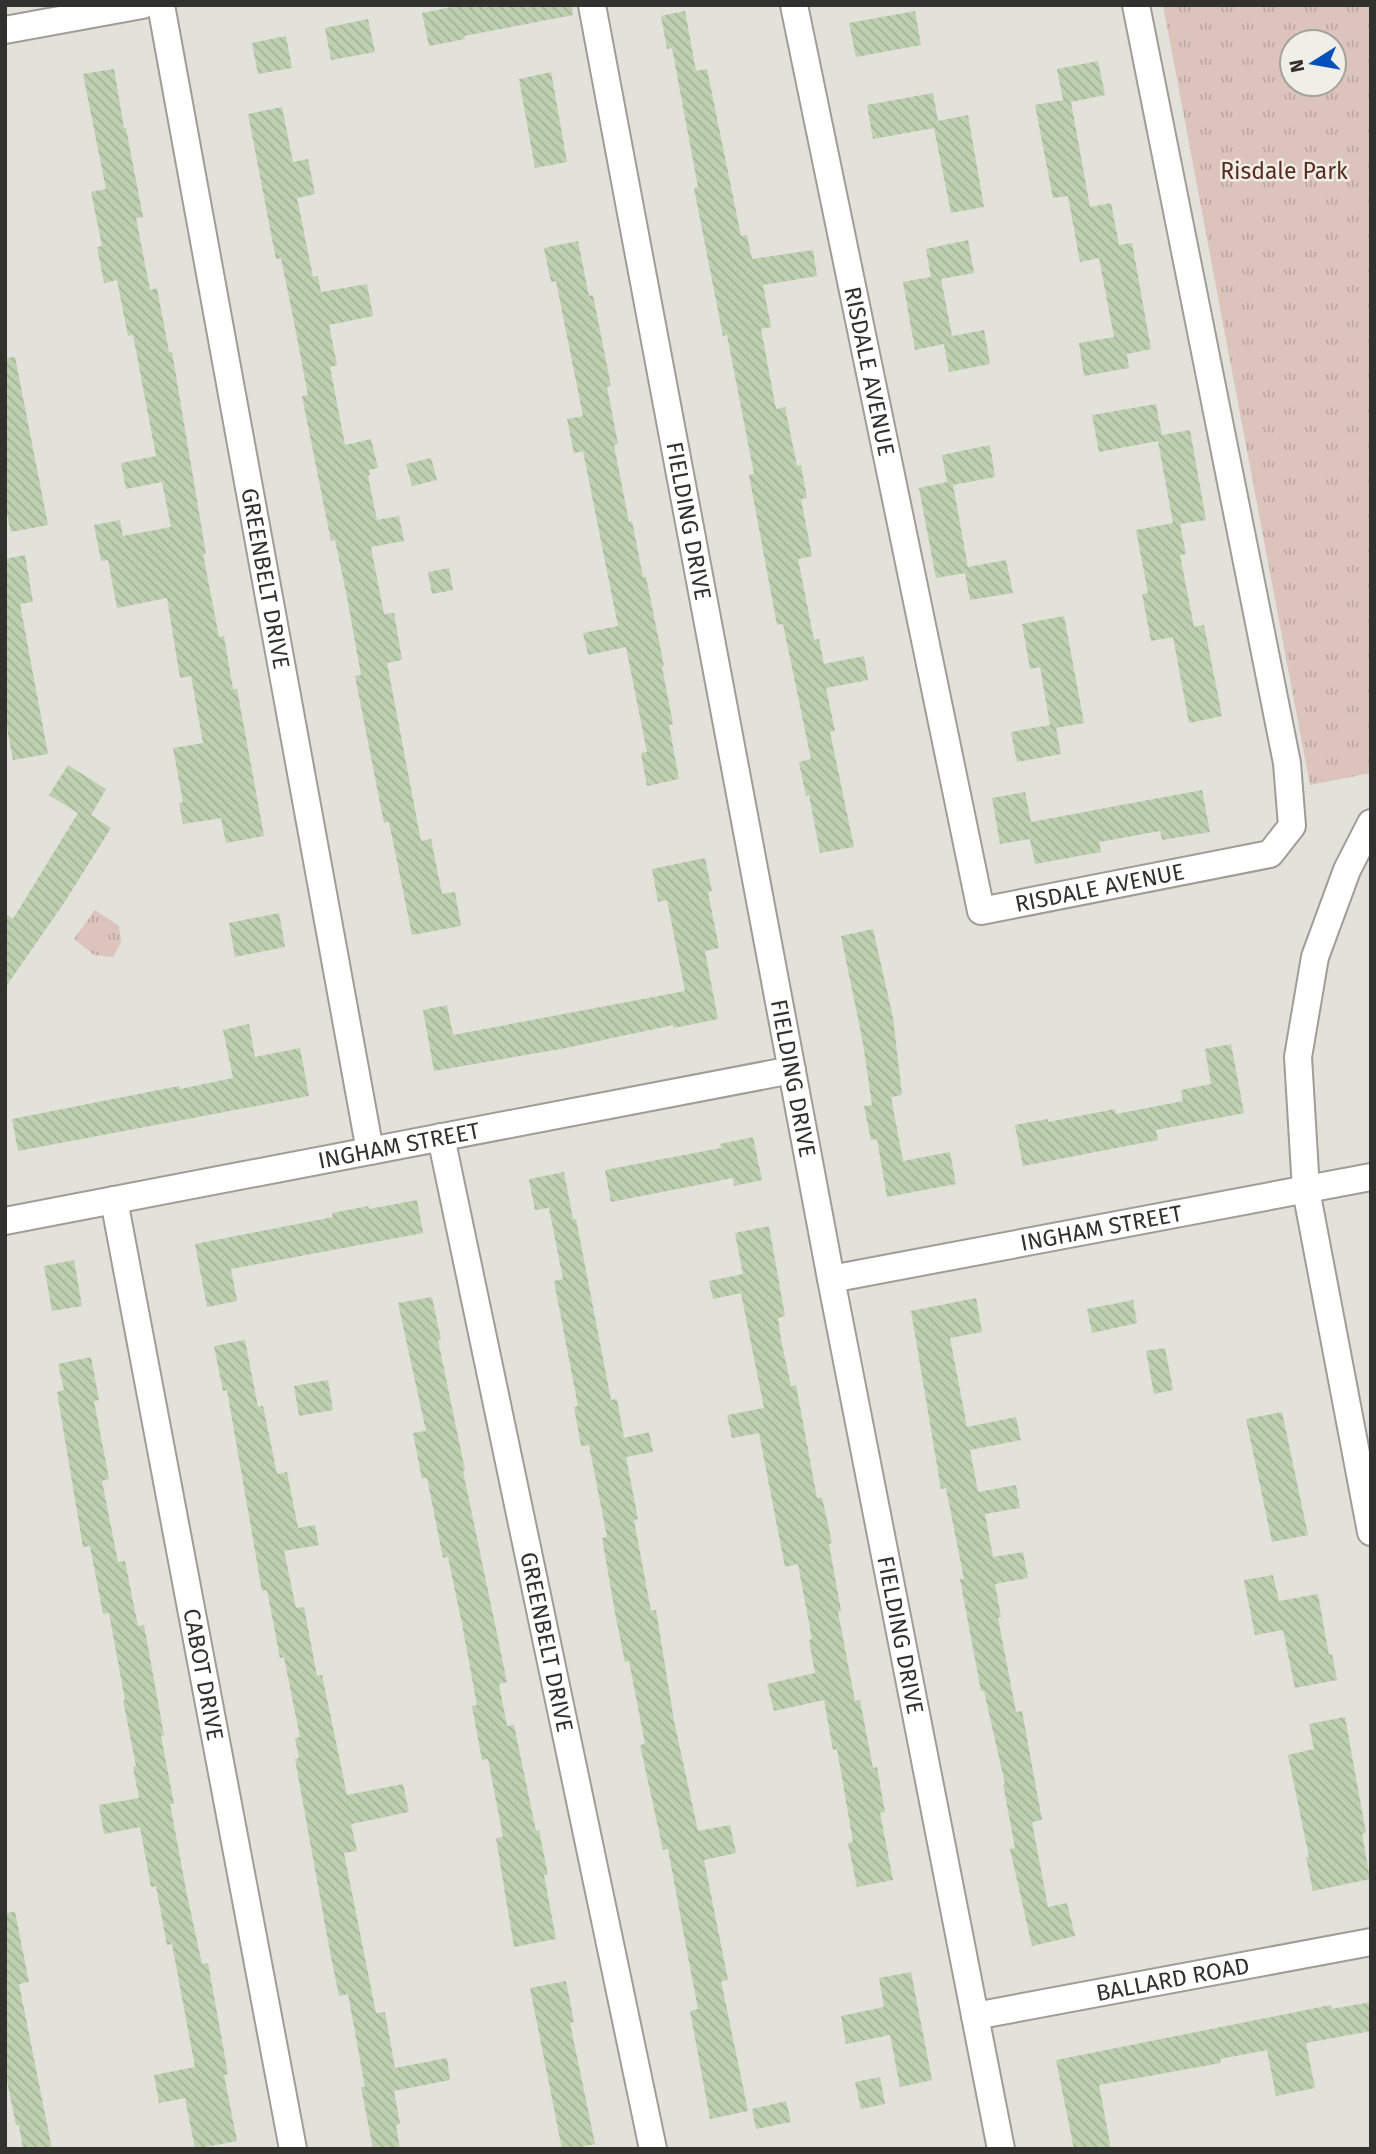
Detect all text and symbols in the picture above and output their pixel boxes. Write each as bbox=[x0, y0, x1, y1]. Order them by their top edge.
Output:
north arrow bbox=[1278, 28, 1348, 98]
text: N bbox=[1284, 58, 1309, 75]
park label: Risdale Park bbox=[1220, 157, 1348, 185]
street label: RISDALE AVENUE bbox=[838, 284, 901, 458]
street label: FIELDING DRIVE bbox=[660, 440, 717, 602]
street label: GREENBELT DRIVE bbox=[235, 486, 296, 671]
street label: RISDALE AVENUE bbox=[1012, 857, 1187, 918]
street label: FIELDING DRIVE bbox=[765, 997, 822, 1160]
street label: INGHAM STREET bbox=[316, 1116, 482, 1175]
street label: INGHAM STREET bbox=[1018, 1199, 1185, 1257]
street label: GREENBELT DRIVE bbox=[514, 1549, 579, 1735]
street label: FIELDING DRIVE bbox=[871, 1554, 930, 1716]
street label: CABOT DRIVE bbox=[177, 1606, 230, 1743]
street label: BALLARD ROAD bbox=[1094, 1951, 1252, 2007]

